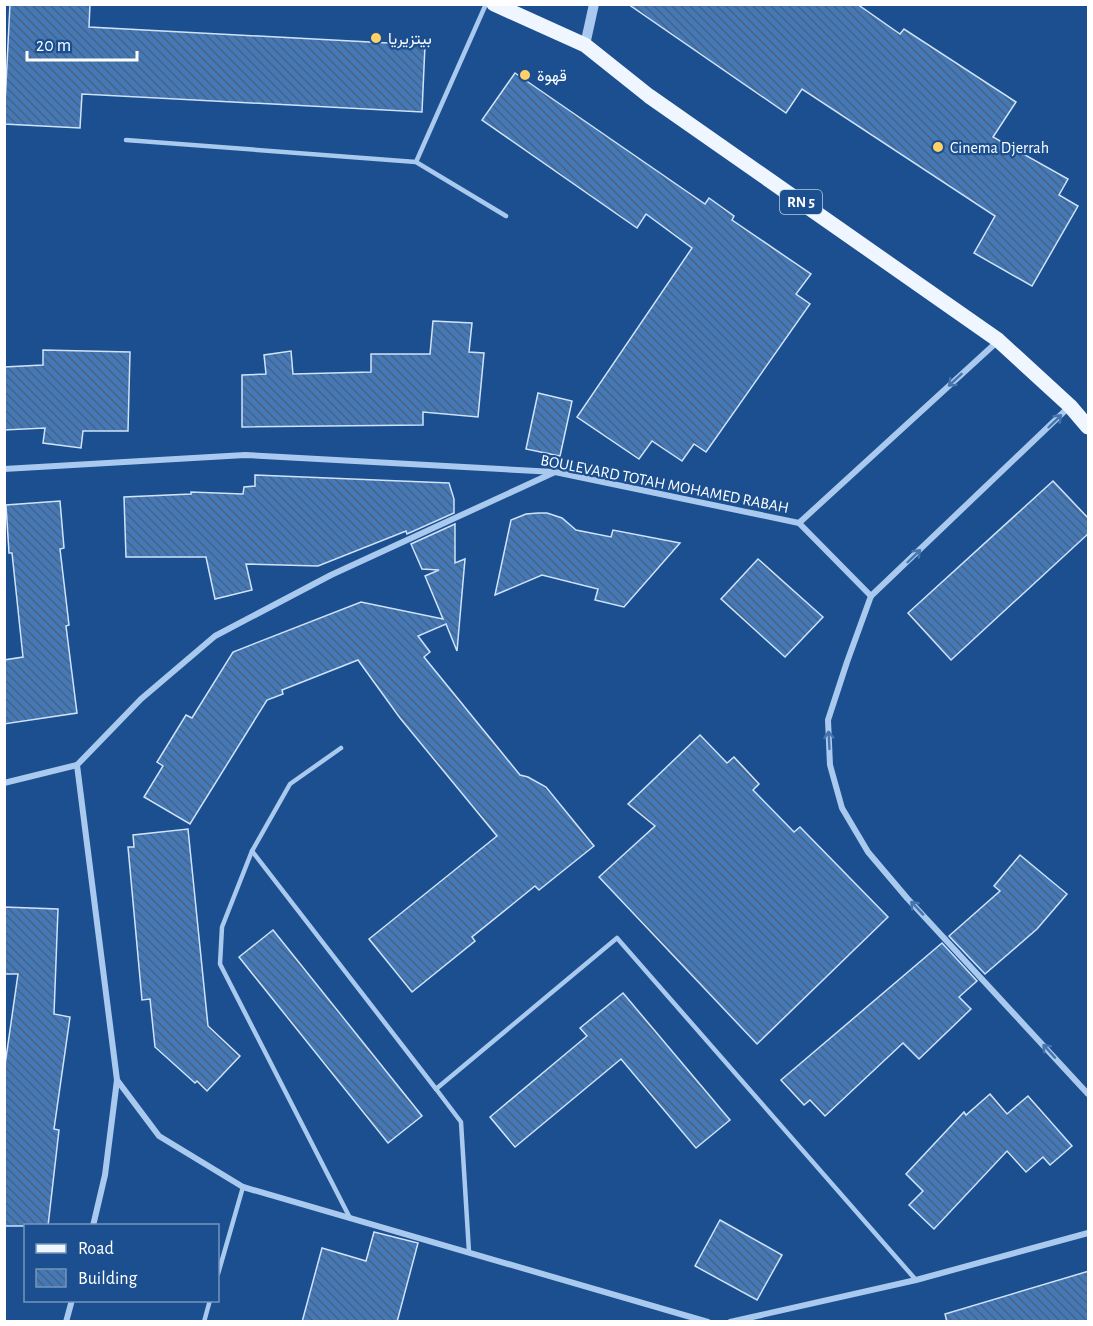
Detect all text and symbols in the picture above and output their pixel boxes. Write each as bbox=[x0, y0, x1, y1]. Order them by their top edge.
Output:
scale bar bbox=[27, 24, 136, 62]
marker: بيتزيريا bbox=[369, 31, 383, 45]
place label: بيتزيريا bbox=[388, 31, 432, 49]
text: 20 m bbox=[36, 37, 71, 55]
marker: قهوة bbox=[518, 68, 532, 82]
place label: قهوة bbox=[537, 68, 567, 86]
marker: Cinema Djerrah bbox=[931, 140, 945, 154]
place label: Cinema Djerrah bbox=[950, 140, 1049, 157]
road number: RN 5 bbox=[780, 190, 822, 214]
one-way arrow bbox=[948, 373, 963, 387]
one-way arrow bbox=[1047, 414, 1062, 428]
street label: BOULEVARD TOTAH MOHAMED RABAH bbox=[539, 452, 790, 516]
one-way arrow bbox=[906, 549, 921, 563]
one-way arrow bbox=[824, 730, 835, 750]
one-way arrow bbox=[910, 901, 924, 916]
one-way arrow bbox=[1042, 1044, 1056, 1059]
legend bbox=[24, 1224, 219, 1302]
text: Road bbox=[78, 1240, 114, 1258]
text: Building bbox=[78, 1270, 138, 1288]

